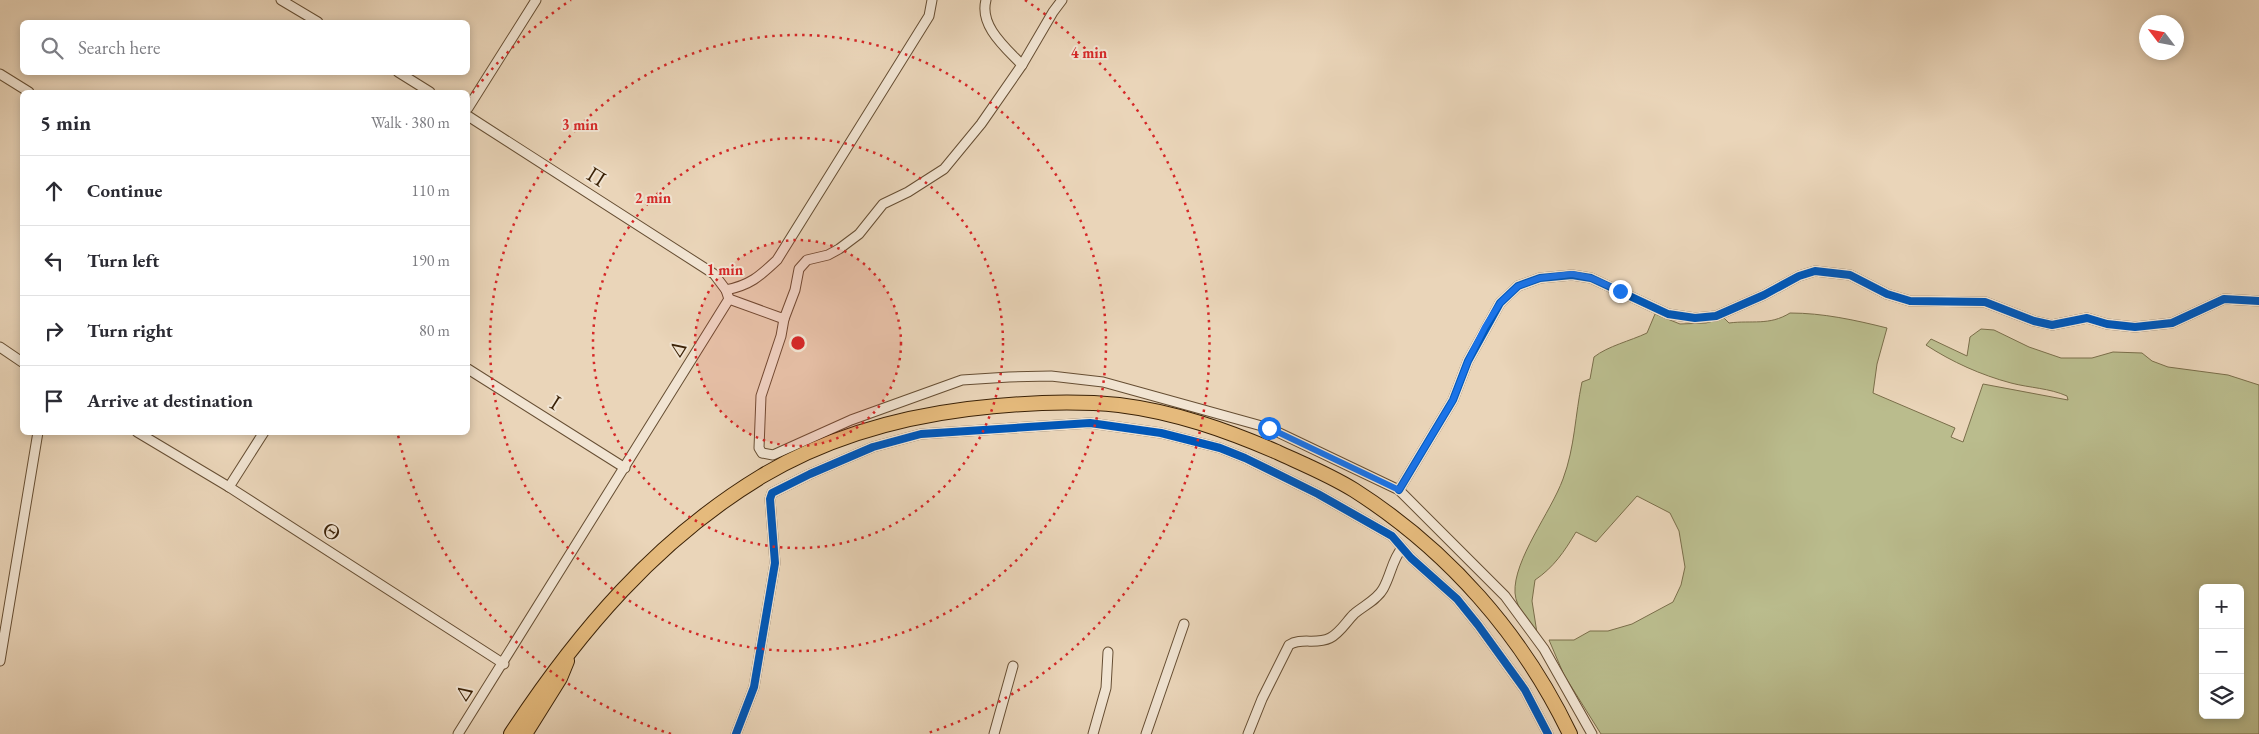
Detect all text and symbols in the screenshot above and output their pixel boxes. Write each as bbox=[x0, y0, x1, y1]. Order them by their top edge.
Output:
north arrow bbox=[2139, 15, 2184, 60]
search box bbox=[20, 20, 470, 75]
icon: search bbox=[38, 34, 66, 62]
text: Search here bbox=[78, 35, 160, 60]
text: 4 min bbox=[1071, 43, 1108, 62]
text: 5 min bbox=[40, 109, 91, 136]
text: Walk · 380 m bbox=[371, 112, 450, 133]
text: 3 min bbox=[562, 115, 599, 134]
street label: Π bbox=[581, 159, 612, 194]
icon: ahead bbox=[40, 177, 68, 205]
text: Continue bbox=[87, 178, 162, 203]
text: 110 m bbox=[411, 180, 450, 201]
text: 2 min bbox=[635, 188, 672, 207]
icon: left bbox=[40, 247, 68, 275]
text: Turn left bbox=[87, 248, 159, 273]
text: 190 m bbox=[411, 250, 450, 271]
text: 1 min bbox=[707, 260, 744, 279]
route end bbox=[1609, 280, 1632, 303]
icon: right bbox=[40, 317, 68, 345]
text: Turn right bbox=[87, 318, 173, 343]
text: 80 m bbox=[419, 320, 450, 341]
street label: Δ bbox=[661, 334, 694, 362]
centre of rings bbox=[789, 334, 807, 352]
icon: arrive bbox=[40, 387, 68, 415]
text: Arrive at destination bbox=[87, 388, 253, 413]
street label: Ι bbox=[545, 388, 567, 417]
route start bbox=[1258, 417, 1281, 440]
street label: Θ bbox=[317, 515, 347, 548]
map controls bbox=[2199, 584, 2244, 719]
button: + bbox=[2199, 584, 2244, 629]
button: − bbox=[2199, 629, 2244, 674]
button: layers bbox=[2199, 674, 2244, 719]
street label: Δ bbox=[447, 678, 480, 706]

